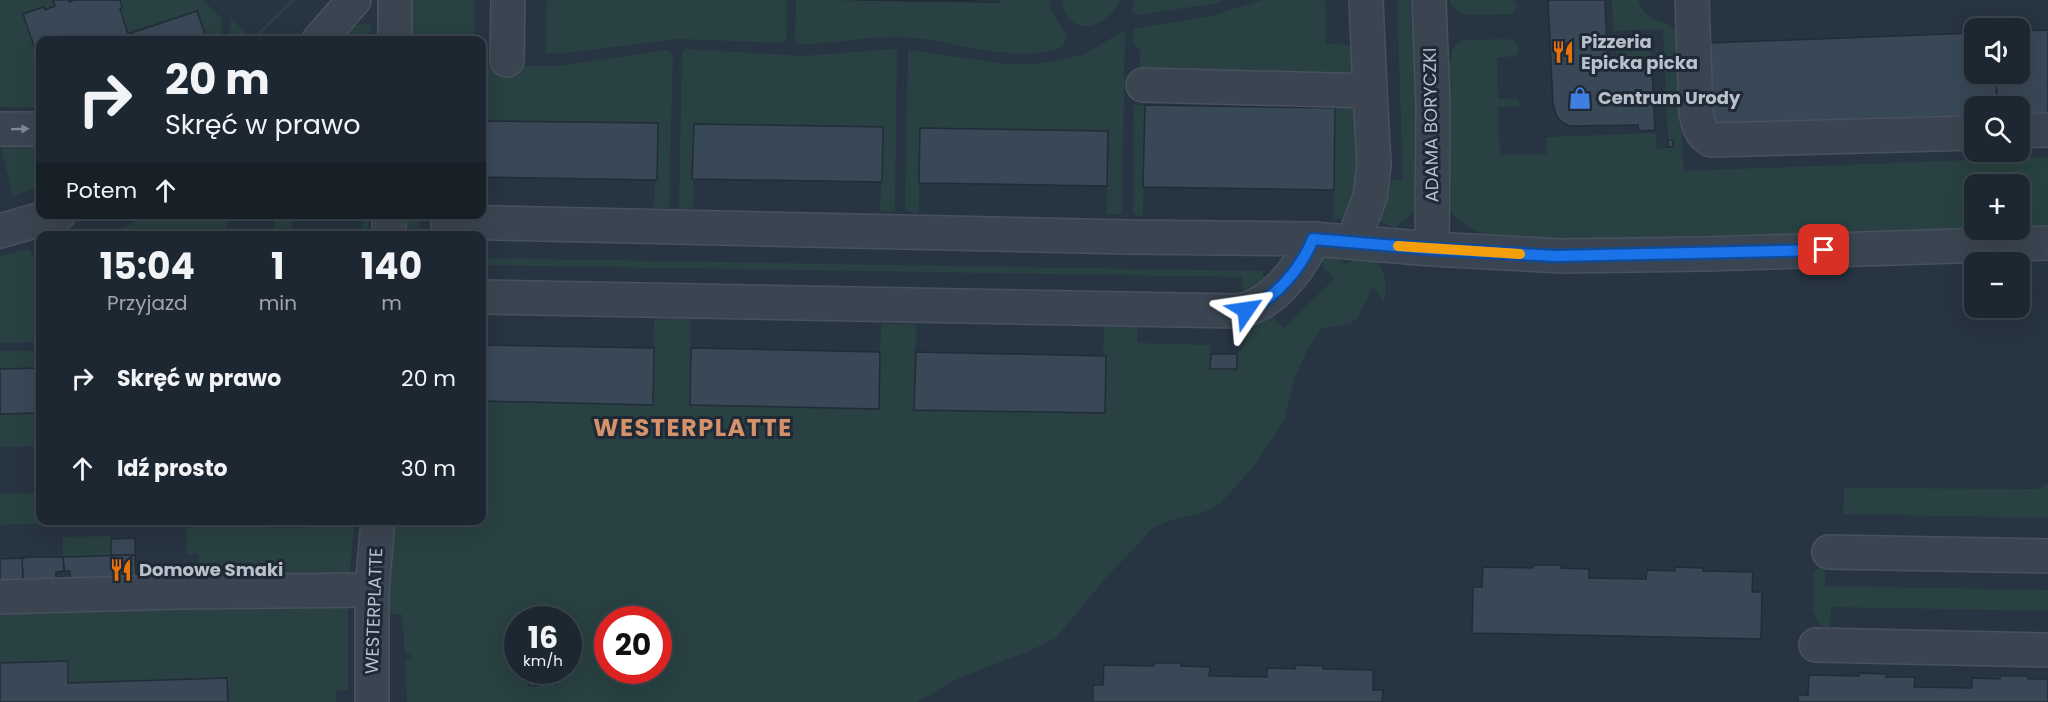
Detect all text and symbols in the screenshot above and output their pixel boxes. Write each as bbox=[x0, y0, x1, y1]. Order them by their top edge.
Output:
map controls bbox=[1964, 18, 2030, 318]
button: sound bbox=[1964, 18, 2030, 84]
place label: Pizzeria Epicka picka bbox=[1581, 29, 1698, 75]
restaurant icon: Pizzeria Epicka picka bbox=[1550, 39, 1576, 65]
street label: ADAMA BORYCZKI bbox=[1417, 47, 1444, 203]
text: 20 m bbox=[165, 50, 270, 109]
icon: right bbox=[66, 60, 144, 138]
shop icon: Centrum Urody bbox=[1567, 85, 1593, 111]
place label: Centrum Urody bbox=[1598, 85, 1741, 110]
button: search bbox=[1964, 96, 2030, 162]
text: Skręć w prawo bbox=[165, 106, 361, 143]
one-way arrow bbox=[11, 124, 30, 134]
icon: ahead bbox=[149, 174, 182, 207]
button: + bbox=[1964, 174, 2030, 240]
text: Potem bbox=[66, 175, 137, 206]
pin bbox=[1798, 224, 1849, 275]
icon: arrive bbox=[1807, 233, 1840, 266]
text: 15:04 bbox=[100, 241, 195, 292]
text: 1 bbox=[271, 241, 285, 292]
text: 140 bbox=[361, 241, 422, 292]
button: − bbox=[1964, 252, 2030, 318]
position arrow bbox=[1214, 278, 1278, 342]
text: Przyjazd bbox=[107, 289, 188, 317]
text: min bbox=[259, 289, 297, 317]
text: m bbox=[381, 289, 402, 317]
icon: right bbox=[66, 362, 99, 395]
text: Skręć w prawo bbox=[117, 363, 281, 394]
text: 20 m bbox=[401, 363, 456, 394]
district label: WESTERPLATTE bbox=[593, 411, 793, 444]
icon: ahead bbox=[66, 452, 99, 485]
text: Idź prosto bbox=[117, 453, 228, 484]
text: 30 m bbox=[401, 453, 456, 484]
street label: WESTERPLATTE bbox=[359, 547, 388, 675]
restaurant icon: Domowe Smaki bbox=[108, 557, 134, 583]
place label: Domowe Smaki bbox=[139, 557, 283, 582]
speed limit sign: 20 bbox=[594, 606, 672, 684]
text: 16 bbox=[528, 616, 558, 659]
text: km/h bbox=[523, 650, 563, 671]

